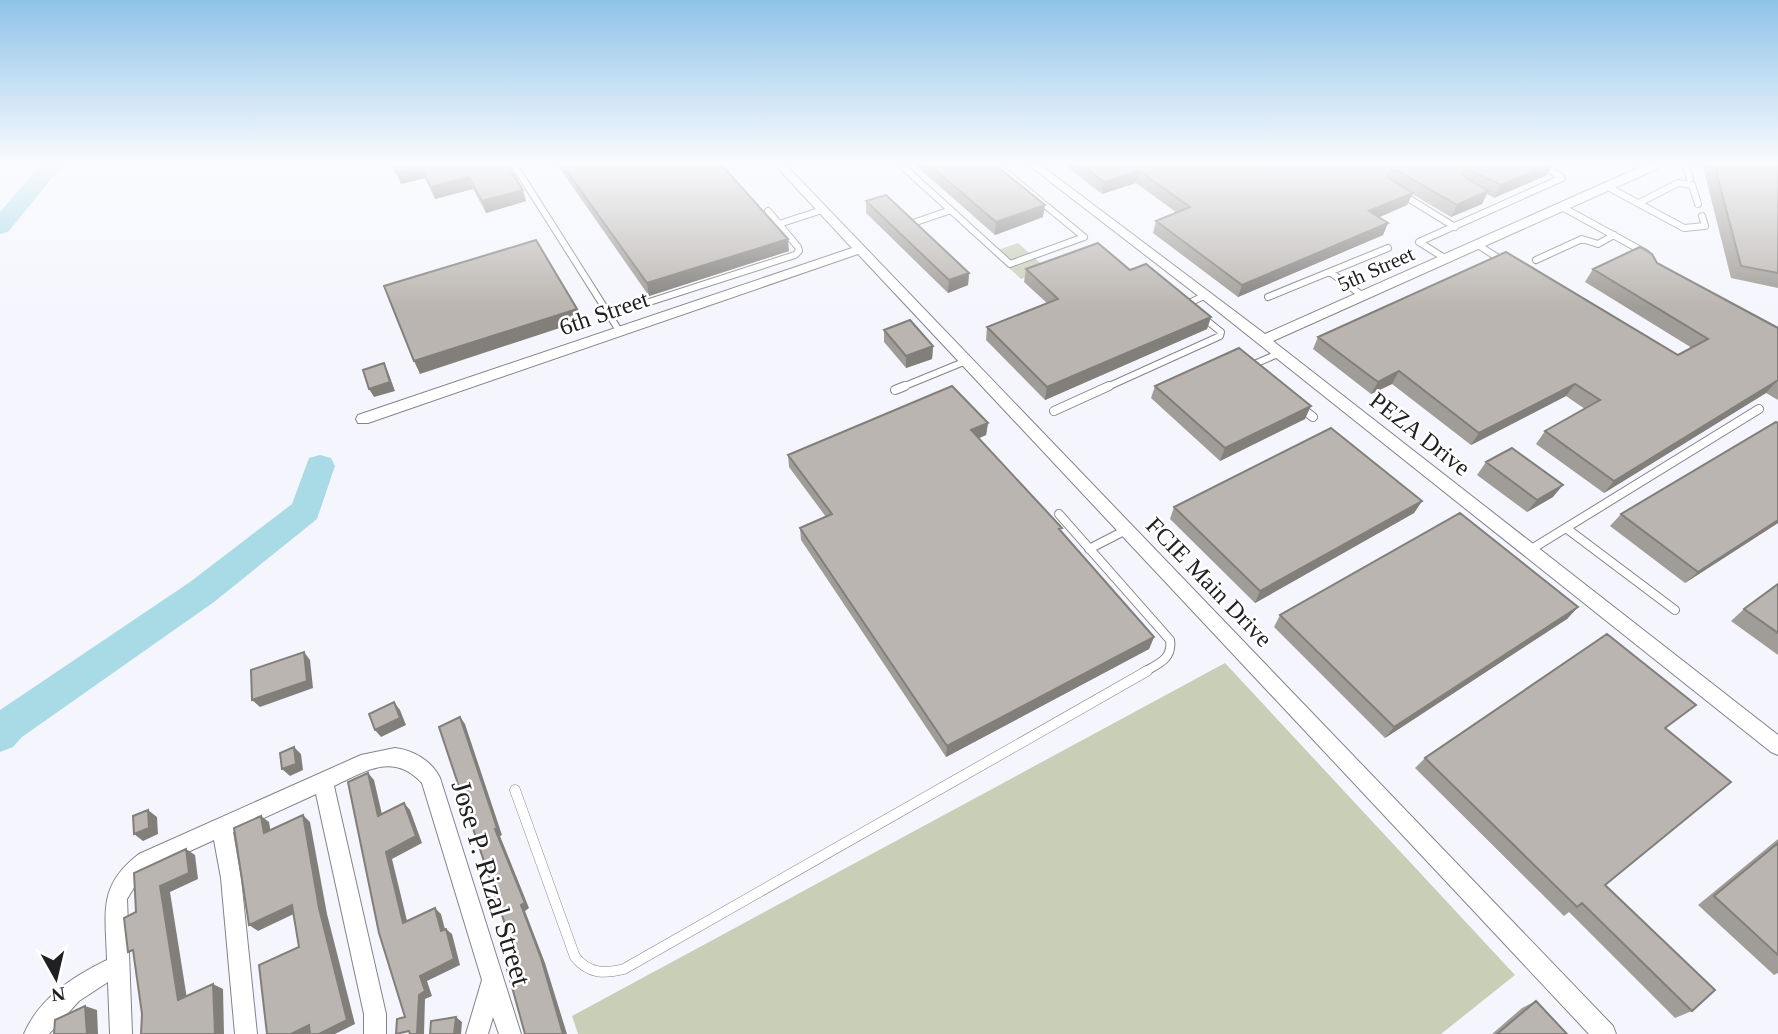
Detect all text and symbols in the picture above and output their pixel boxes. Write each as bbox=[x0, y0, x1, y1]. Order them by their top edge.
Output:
street label: 5th Street bbox=[1334, 241, 1418, 296]
street label: 6th Street bbox=[556, 286, 652, 340]
street label: PEZA Drive bbox=[1365, 387, 1475, 481]
street label: FCIE Main Drive bbox=[1141, 512, 1277, 652]
street label: Jose P. Rizal Street bbox=[446, 777, 538, 990]
north arrow bbox=[21, 943, 91, 1013]
text: N bbox=[50, 983, 67, 1006]

